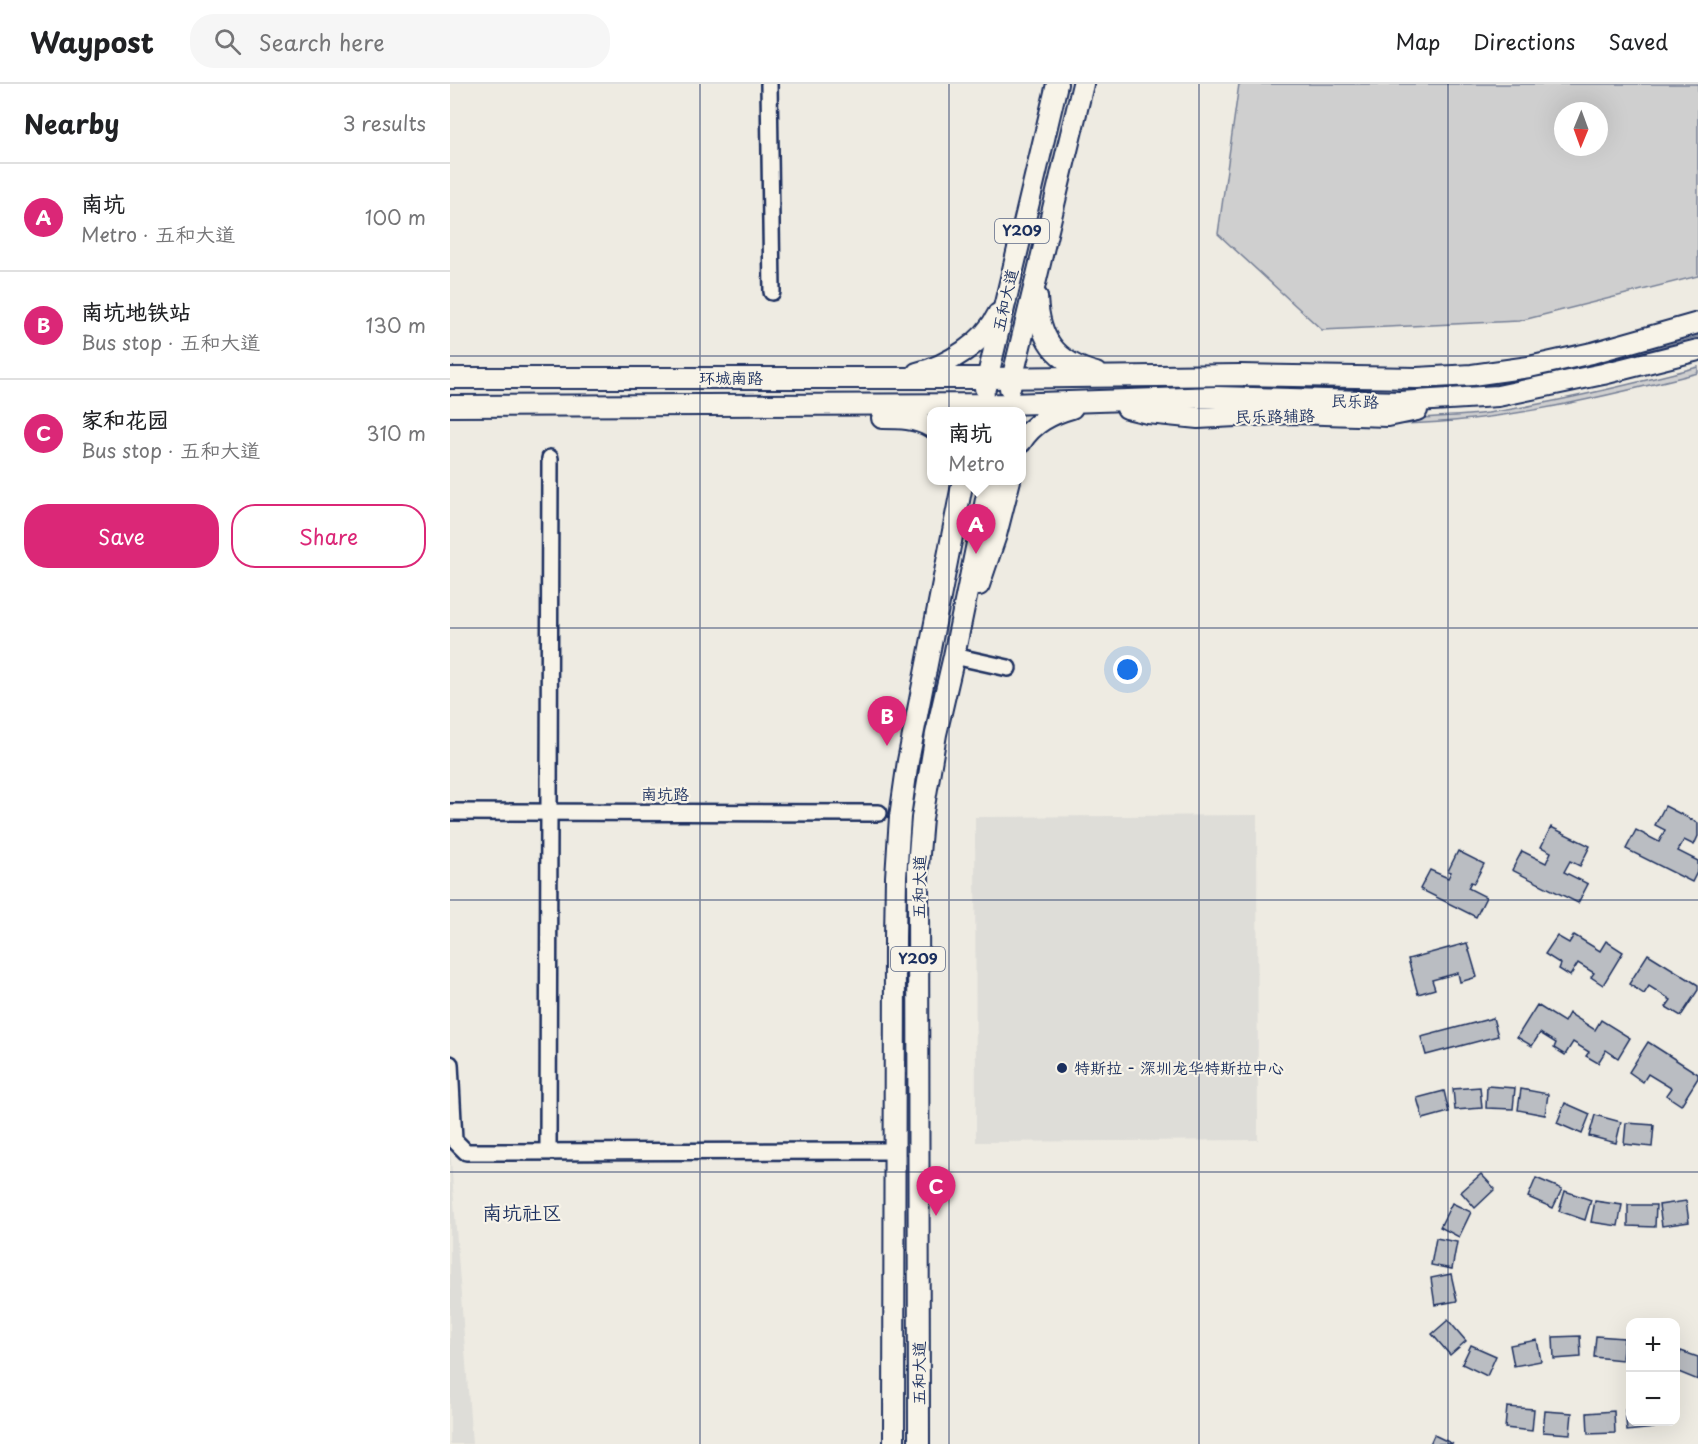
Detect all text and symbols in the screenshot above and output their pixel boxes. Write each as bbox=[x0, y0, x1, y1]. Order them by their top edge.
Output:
search box bbox=[190, 14, 610, 68]
text: Waypost bbox=[30, 20, 154, 63]
icon: search bbox=[211, 25, 244, 58]
text: Search here bbox=[259, 25, 385, 58]
text: Map bbox=[1395, 25, 1440, 57]
text: Directions bbox=[1473, 25, 1575, 57]
text: Saved bbox=[1608, 25, 1668, 57]
north arrow bbox=[1554, 102, 1608, 156]
text: Nearby bbox=[24, 104, 119, 143]
text: 3 results bbox=[343, 108, 426, 138]
text: 南坑 bbox=[81, 186, 125, 219]
text: A bbox=[36, 202, 51, 232]
text: 100 m bbox=[365, 202, 426, 232]
text: Metro · 五和大道 bbox=[81, 219, 235, 249]
road number: Y209 bbox=[995, 219, 1049, 243]
street label: 五和大道 bbox=[985, 266, 1023, 334]
text: 南坑地铁站 bbox=[81, 294, 191, 327]
text: B bbox=[37, 310, 50, 340]
text: 130 m bbox=[366, 310, 426, 340]
text: Bus stop · 五和大道 bbox=[81, 327, 260, 357]
street label: 环城南路 bbox=[699, 365, 763, 389]
street label: 民乐路 bbox=[1331, 387, 1379, 413]
text: 家和花园 bbox=[81, 402, 169, 435]
street label: 民乐路辅路 bbox=[1235, 402, 1315, 428]
popup bbox=[927, 407, 1026, 485]
text: 南坑 bbox=[948, 415, 992, 448]
text: C bbox=[36, 418, 51, 448]
text: 310 m bbox=[366, 418, 426, 448]
text: Bus stop · 五和大道 bbox=[81, 435, 260, 465]
text: Metro bbox=[948, 448, 1005, 478]
button: Save bbox=[24, 504, 219, 568]
button: Share bbox=[231, 504, 426, 568]
pin: A bbox=[956, 504, 996, 554]
your location bbox=[1113, 655, 1142, 684]
pin: B bbox=[868, 696, 906, 746]
street label: 南坑路 bbox=[641, 781, 689, 805]
street label: 五和大道 bbox=[905, 855, 931, 919]
road number: Y209 bbox=[891, 947, 945, 971]
place label: 特斯拉 - 深圳龙华特斯拉中心 bbox=[1074, 1055, 1284, 1079]
marker: 特斯拉 - 深圳龙华特斯拉中心 bbox=[1055, 1061, 1069, 1075]
pin: C bbox=[916, 1166, 956, 1216]
district label: 南坑社区 bbox=[482, 1197, 562, 1227]
map controls bbox=[1626, 1318, 1680, 1426]
button: + bbox=[1626, 1318, 1680, 1372]
street label: 五和大道 bbox=[906, 1341, 930, 1405]
button: − bbox=[1626, 1372, 1680, 1426]

